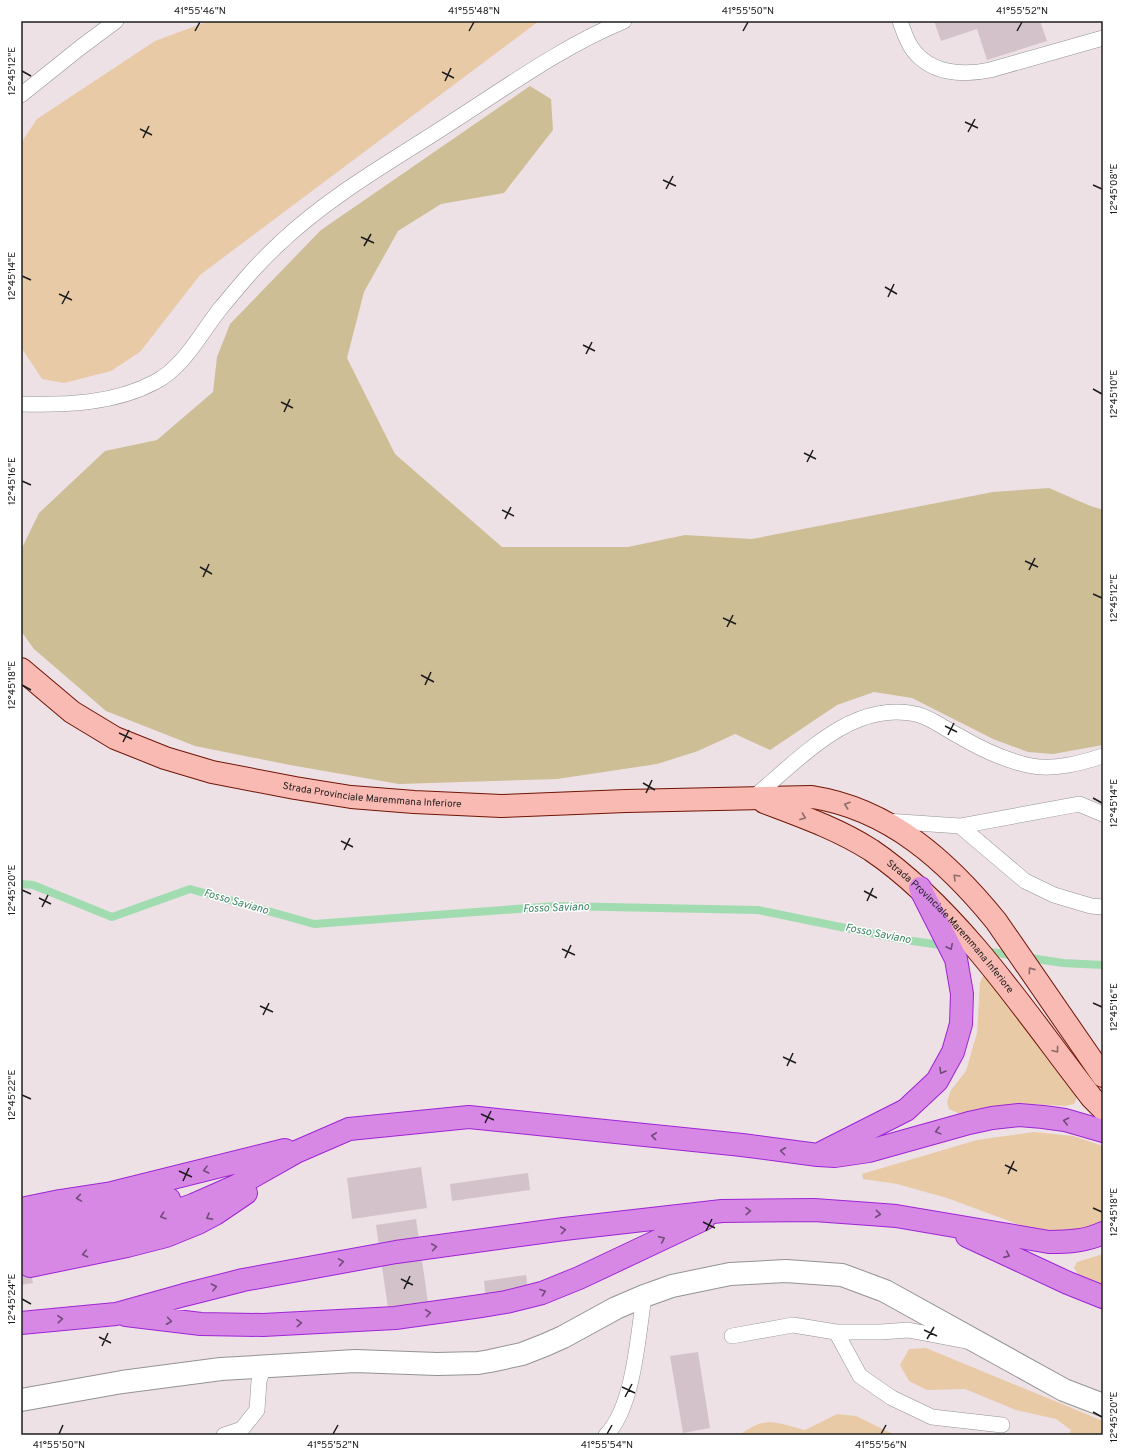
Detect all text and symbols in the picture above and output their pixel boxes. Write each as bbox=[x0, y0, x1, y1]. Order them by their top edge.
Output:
text: 41°55'46"N bbox=[174, 5, 226, 18]
text: 41°55'48"N bbox=[448, 5, 500, 18]
text: 41°55'50"N bbox=[722, 5, 774, 18]
text: 41°55'52"N bbox=[996, 5, 1048, 18]
text: 12°45'12"E bbox=[6, 47, 19, 95]
text: 12°45'08"E bbox=[1108, 163, 1121, 215]
text: 12°45'14"E bbox=[6, 252, 19, 300]
text: 12°45'10"E bbox=[1108, 370, 1121, 418]
text: 12°45'16"E bbox=[6, 457, 19, 505]
text: 12°45'12"E bbox=[1108, 574, 1121, 622]
text: 12°45'18"E bbox=[6, 661, 19, 709]
street label: Strada Provinciale Maremmana Inferiore bbox=[282, 779, 462, 811]
text: 12°45'14"E bbox=[1108, 779, 1121, 827]
one-way arrow bbox=[844, 802, 851, 810]
one-way arrow bbox=[799, 812, 806, 820]
street label: Strada Provinciale Maremmana Inferiore bbox=[884, 857, 1017, 996]
text: 12°45'20"E bbox=[6, 864, 19, 916]
one-way arrow bbox=[953, 874, 961, 881]
water label: Fosso Saviano bbox=[202, 886, 270, 918]
water label: Fosso Saviano bbox=[523, 900, 590, 916]
water label: Fosso Saviano bbox=[844, 921, 912, 947]
one-way arrow bbox=[945, 943, 953, 951]
one-way arrow bbox=[1028, 967, 1036, 974]
text: 12°45'16"E bbox=[1108, 983, 1121, 1031]
one-way arrow bbox=[1051, 1046, 1058, 1053]
one-way arrow bbox=[939, 1067, 946, 1075]
text: 12°45'22"E bbox=[6, 1070, 19, 1120]
one-way arrow bbox=[1062, 1117, 1069, 1125]
one-way arrow bbox=[934, 1127, 941, 1135]
one-way arrow bbox=[651, 1132, 657, 1141]
one-way arrow bbox=[780, 1147, 786, 1156]
one-way arrow bbox=[202, 1165, 209, 1174]
text: 12°45'18"E bbox=[1108, 1188, 1121, 1236]
one-way arrow bbox=[76, 1193, 82, 1202]
one-way arrow bbox=[745, 1207, 751, 1215]
one-way arrow bbox=[875, 1210, 881, 1219]
one-way arrow bbox=[160, 1211, 167, 1219]
one-way arrow bbox=[206, 1212, 213, 1220]
one-way arrow bbox=[560, 1225, 566, 1234]
one-way arrow bbox=[658, 1236, 665, 1244]
one-way arrow bbox=[431, 1243, 437, 1252]
one-way arrow bbox=[82, 1250, 88, 1258]
one-way arrow bbox=[1002, 1250, 1010, 1258]
one-way arrow bbox=[338, 1258, 344, 1267]
text: 12°45'24"E bbox=[6, 1274, 19, 1324]
one-way arrow bbox=[210, 1283, 217, 1292]
one-way arrow bbox=[540, 1288, 547, 1296]
one-way arrow bbox=[425, 1309, 431, 1318]
one-way arrow bbox=[57, 1315, 63, 1324]
one-way arrow bbox=[166, 1316, 172, 1325]
one-way arrow bbox=[296, 1319, 302, 1327]
text: 12°45'20"E bbox=[1108, 1391, 1121, 1443]
text: 41°55'50"N bbox=[33, 1439, 85, 1452]
text: 41°55'52"N bbox=[307, 1439, 359, 1452]
text: 41°55'54"N bbox=[581, 1439, 633, 1452]
text: 41°55'56"N bbox=[855, 1439, 907, 1452]

